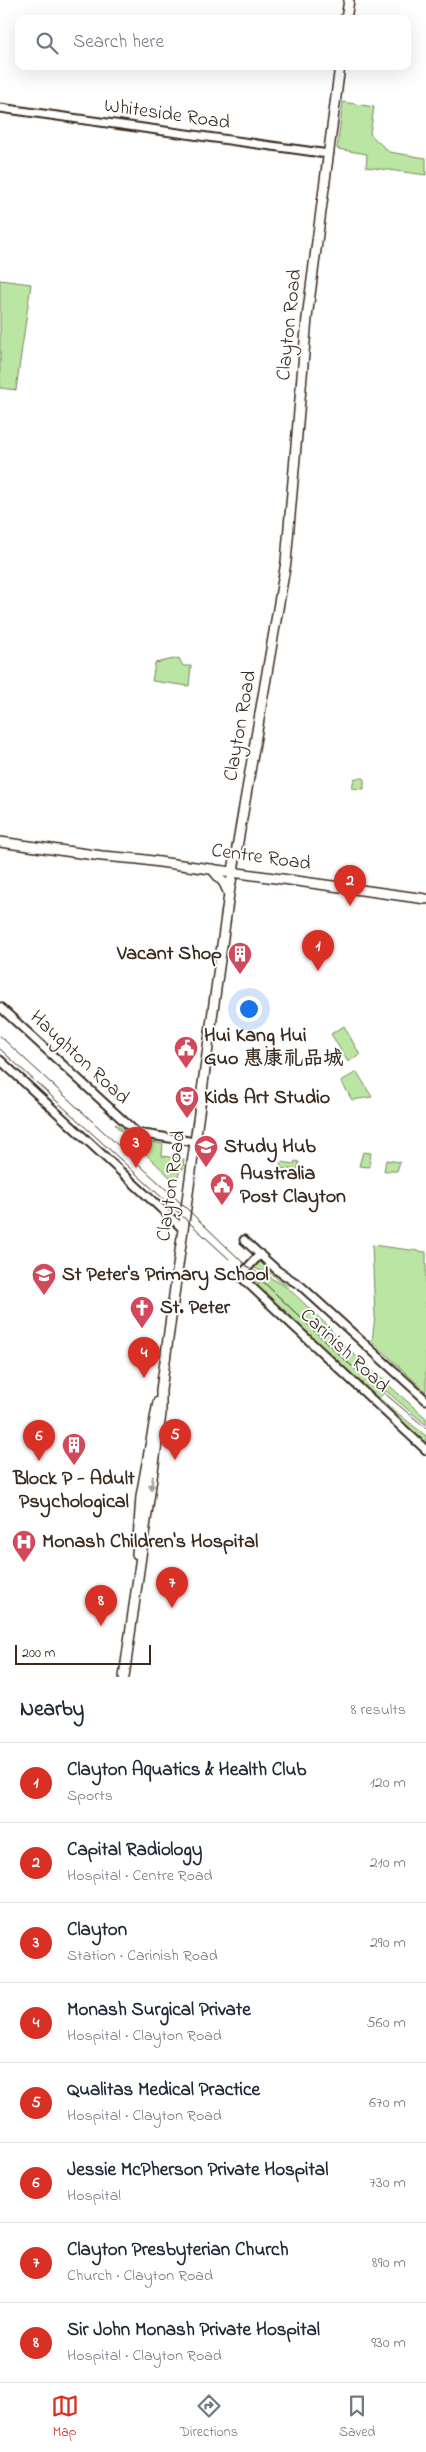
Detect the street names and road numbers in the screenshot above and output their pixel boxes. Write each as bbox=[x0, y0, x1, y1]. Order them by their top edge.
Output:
street label: Whiteside Road bbox=[102, 92, 232, 138]
street label: Clayton Road bbox=[270, 268, 310, 382]
street label: Clayton Road bbox=[217, 668, 265, 784]
street label: Centre Road bbox=[209, 837, 313, 879]
street label: Haughton Road bbox=[22, 1004, 135, 1113]
street label: Clayton Road bbox=[150, 1129, 194, 1243]
street label: Carinish Road bbox=[293, 1302, 395, 1400]

